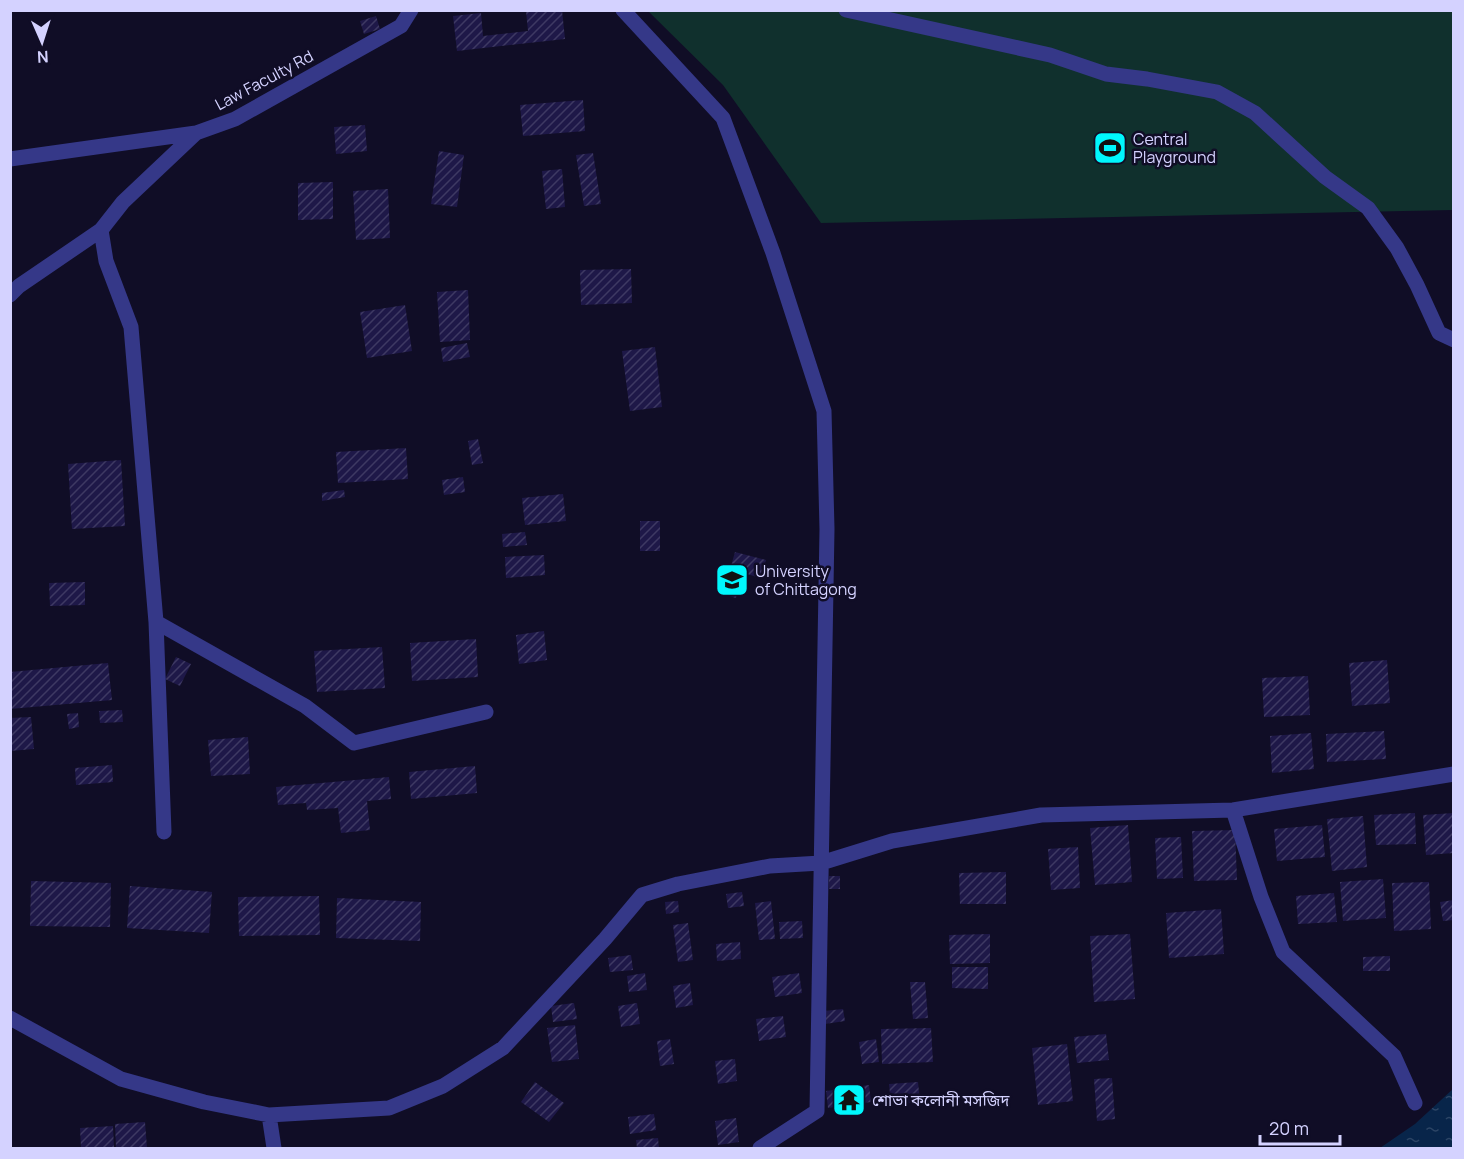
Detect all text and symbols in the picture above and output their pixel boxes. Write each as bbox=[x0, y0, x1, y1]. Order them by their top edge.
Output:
north arrow bbox=[12, 12, 72, 72]
street label: Law Faculty Rd bbox=[211, 45, 317, 115]
text: N bbox=[36, 46, 49, 68]
place label: Central Playground bbox=[1133, 128, 1216, 168]
sports icon: Central Playground bbox=[1092, 130, 1128, 166]
place label: University of Chittagong bbox=[755, 560, 857, 600]
school or university icon: University of Chittagong bbox=[714, 562, 750, 598]
temple icon: শোভা কলোনী মসজিদ bbox=[831, 1082, 867, 1118]
place label: শোভা কলোনী মসজিদ bbox=[872, 1089, 1010, 1111]
scale bar bbox=[1260, 1108, 1340, 1146]
text: 20 m bbox=[1269, 1116, 1309, 1140]

